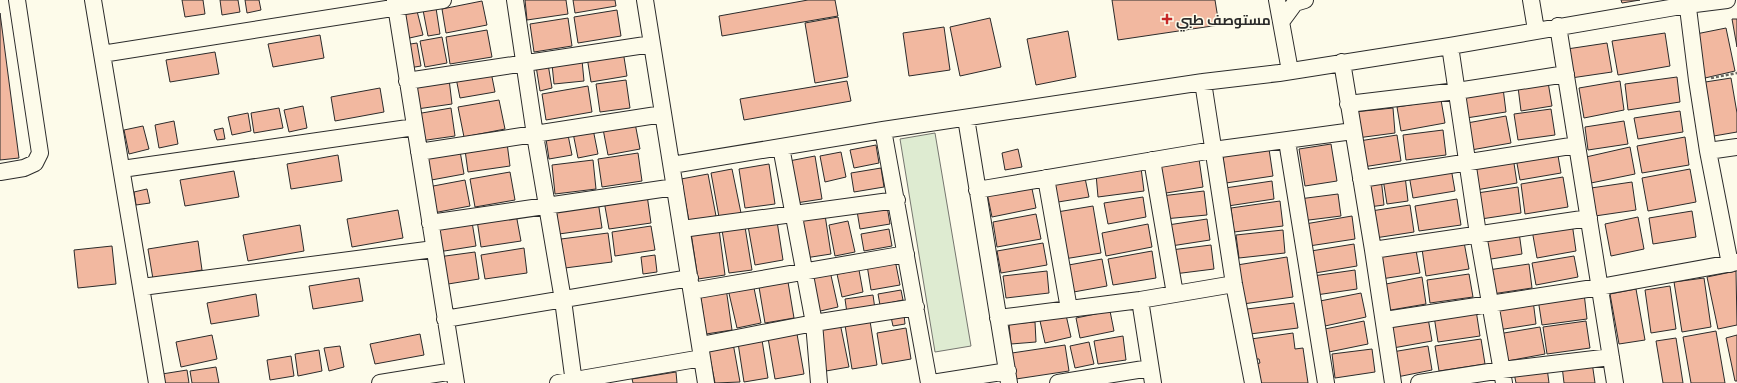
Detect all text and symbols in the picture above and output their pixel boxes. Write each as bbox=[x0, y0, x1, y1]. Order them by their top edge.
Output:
place label: مستوصف طبي bbox=[1176, 11, 1271, 32]
marker: مستوصف طبي bbox=[1161, 13, 1173, 25]

